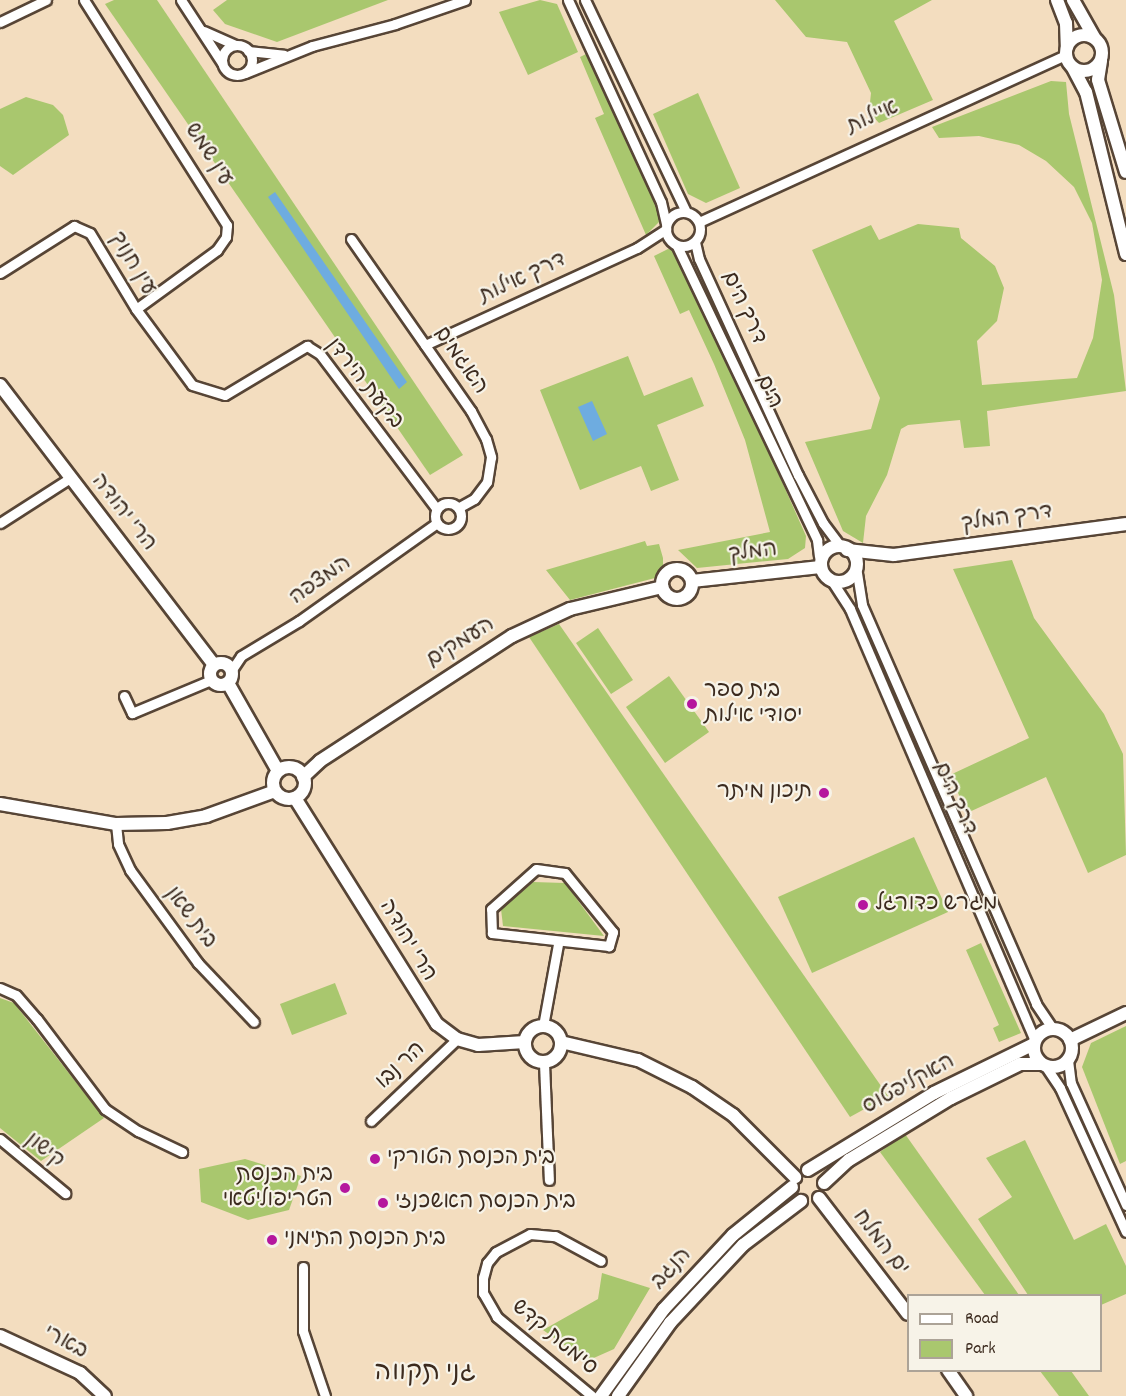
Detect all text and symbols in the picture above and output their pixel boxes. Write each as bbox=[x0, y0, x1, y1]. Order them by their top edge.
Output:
street label: איילות bbox=[843, 95, 903, 141]
street label: עין שמש bbox=[178, 119, 238, 191]
street label: עין חנוך bbox=[103, 227, 161, 301]
street label: דרך אילות bbox=[475, 247, 571, 311]
street label: דרך הים bbox=[715, 267, 771, 349]
street label: האגמים bbox=[427, 322, 493, 400]
street label: בקעת הירדן bbox=[319, 333, 409, 435]
street label: הים bbox=[749, 371, 787, 413]
street label: הרי יהודה bbox=[85, 469, 161, 557]
street label: דרך המלך bbox=[960, 500, 1054, 538]
street label: המלך bbox=[727, 537, 779, 569]
street label: המצפה bbox=[285, 550, 357, 612]
street label: העמקים bbox=[422, 612, 500, 674]
place label: בית ספר יסודי אילות bbox=[704, 678, 802, 730]
marker: בית ספר יסודי אילות bbox=[685, 697, 699, 711]
street label: דרך הים bbox=[926, 758, 982, 840]
place label: תיכון מיתר bbox=[717, 780, 812, 806]
marker: תיכון מיתר bbox=[817, 786, 831, 800]
street label: בית שאן bbox=[158, 882, 222, 954]
place label: מגרש כדורגל bbox=[875, 892, 998, 918]
street label: הרי יהודה bbox=[372, 895, 442, 987]
marker: מגרש כדורגל bbox=[856, 898, 870, 912]
street label: הר נבו bbox=[371, 1037, 431, 1095]
street label: האקליפטוס bbox=[858, 1049, 960, 1121]
street label: קישון bbox=[19, 1127, 69, 1175]
place label: בית הכנסת הטורקי bbox=[387, 1146, 555, 1172]
marker: בית הכנסת הטורקי bbox=[368, 1152, 382, 1166]
place label: בית הכנסת הטריפוליטאי bbox=[223, 1162, 333, 1214]
marker: בית הכנסת הטריפוליטאי bbox=[338, 1181, 352, 1195]
place label: בית הכנסת האשכנזי bbox=[395, 1190, 576, 1216]
marker: בית הכנסת האשכנזי bbox=[376, 1196, 390, 1210]
street label: ים המלח bbox=[846, 1205, 914, 1281]
place label: בית הכנסת התימני bbox=[284, 1227, 446, 1253]
marker: בית הכנסת התימני bbox=[265, 1233, 279, 1247]
street label: הנגב bbox=[646, 1243, 698, 1295]
street label: סימטת קדש bbox=[505, 1294, 603, 1382]
legend bbox=[907, 1294, 1102, 1372]
text: Road bbox=[965, 1307, 999, 1332]
street label: בארי bbox=[38, 1320, 92, 1366]
text: Park bbox=[965, 1337, 996, 1362]
district label: גני תקווה bbox=[374, 1358, 476, 1390]

